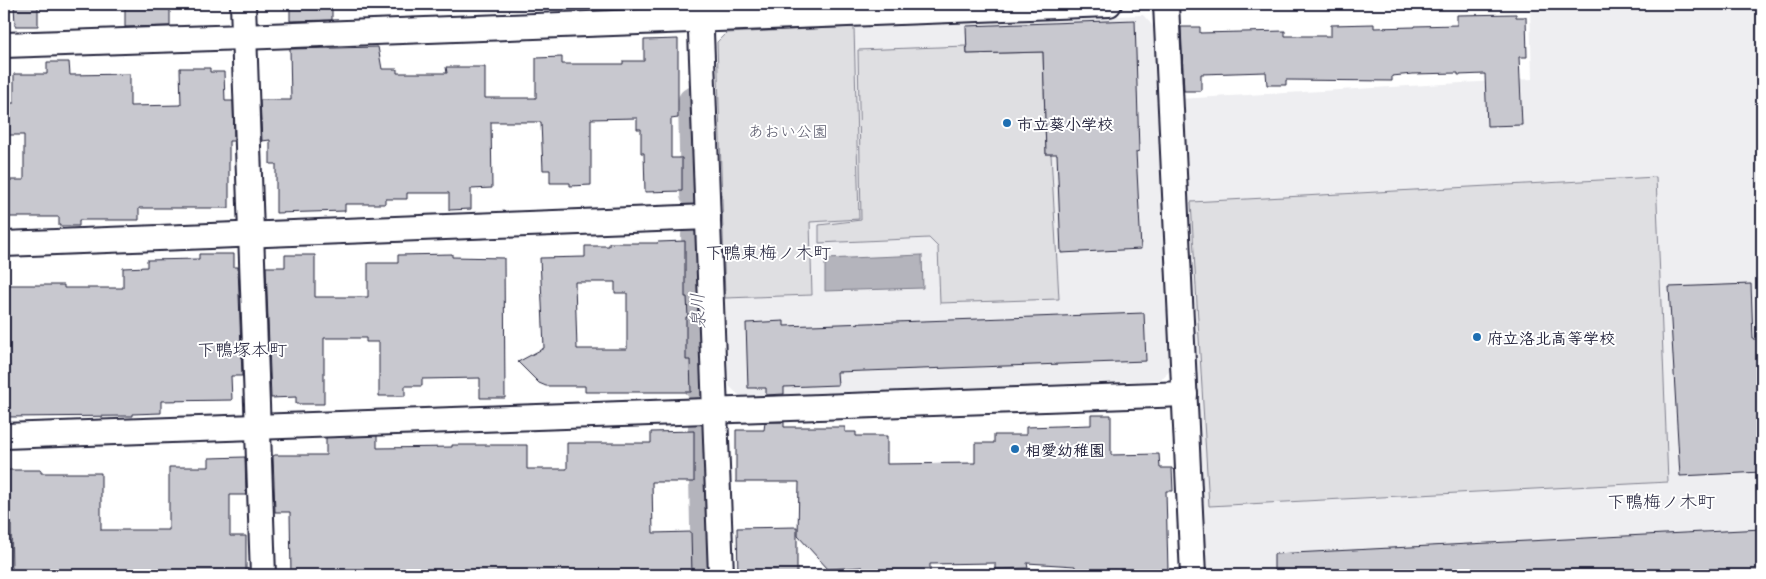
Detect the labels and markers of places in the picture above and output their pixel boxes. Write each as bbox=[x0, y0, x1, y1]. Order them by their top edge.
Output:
place label: 市立葵小学校 bbox=[1017, 113, 1113, 134]
marker: 市立葵小学校 bbox=[1001, 117, 1013, 129]
place label: 府立洛北高等学校 bbox=[1487, 327, 1615, 348]
marker: 府立洛北高等学校 bbox=[1471, 331, 1483, 343]
place label: 相愛幼稚園 bbox=[1025, 439, 1105, 460]
marker: 相愛幼稚園 bbox=[1009, 443, 1021, 455]

